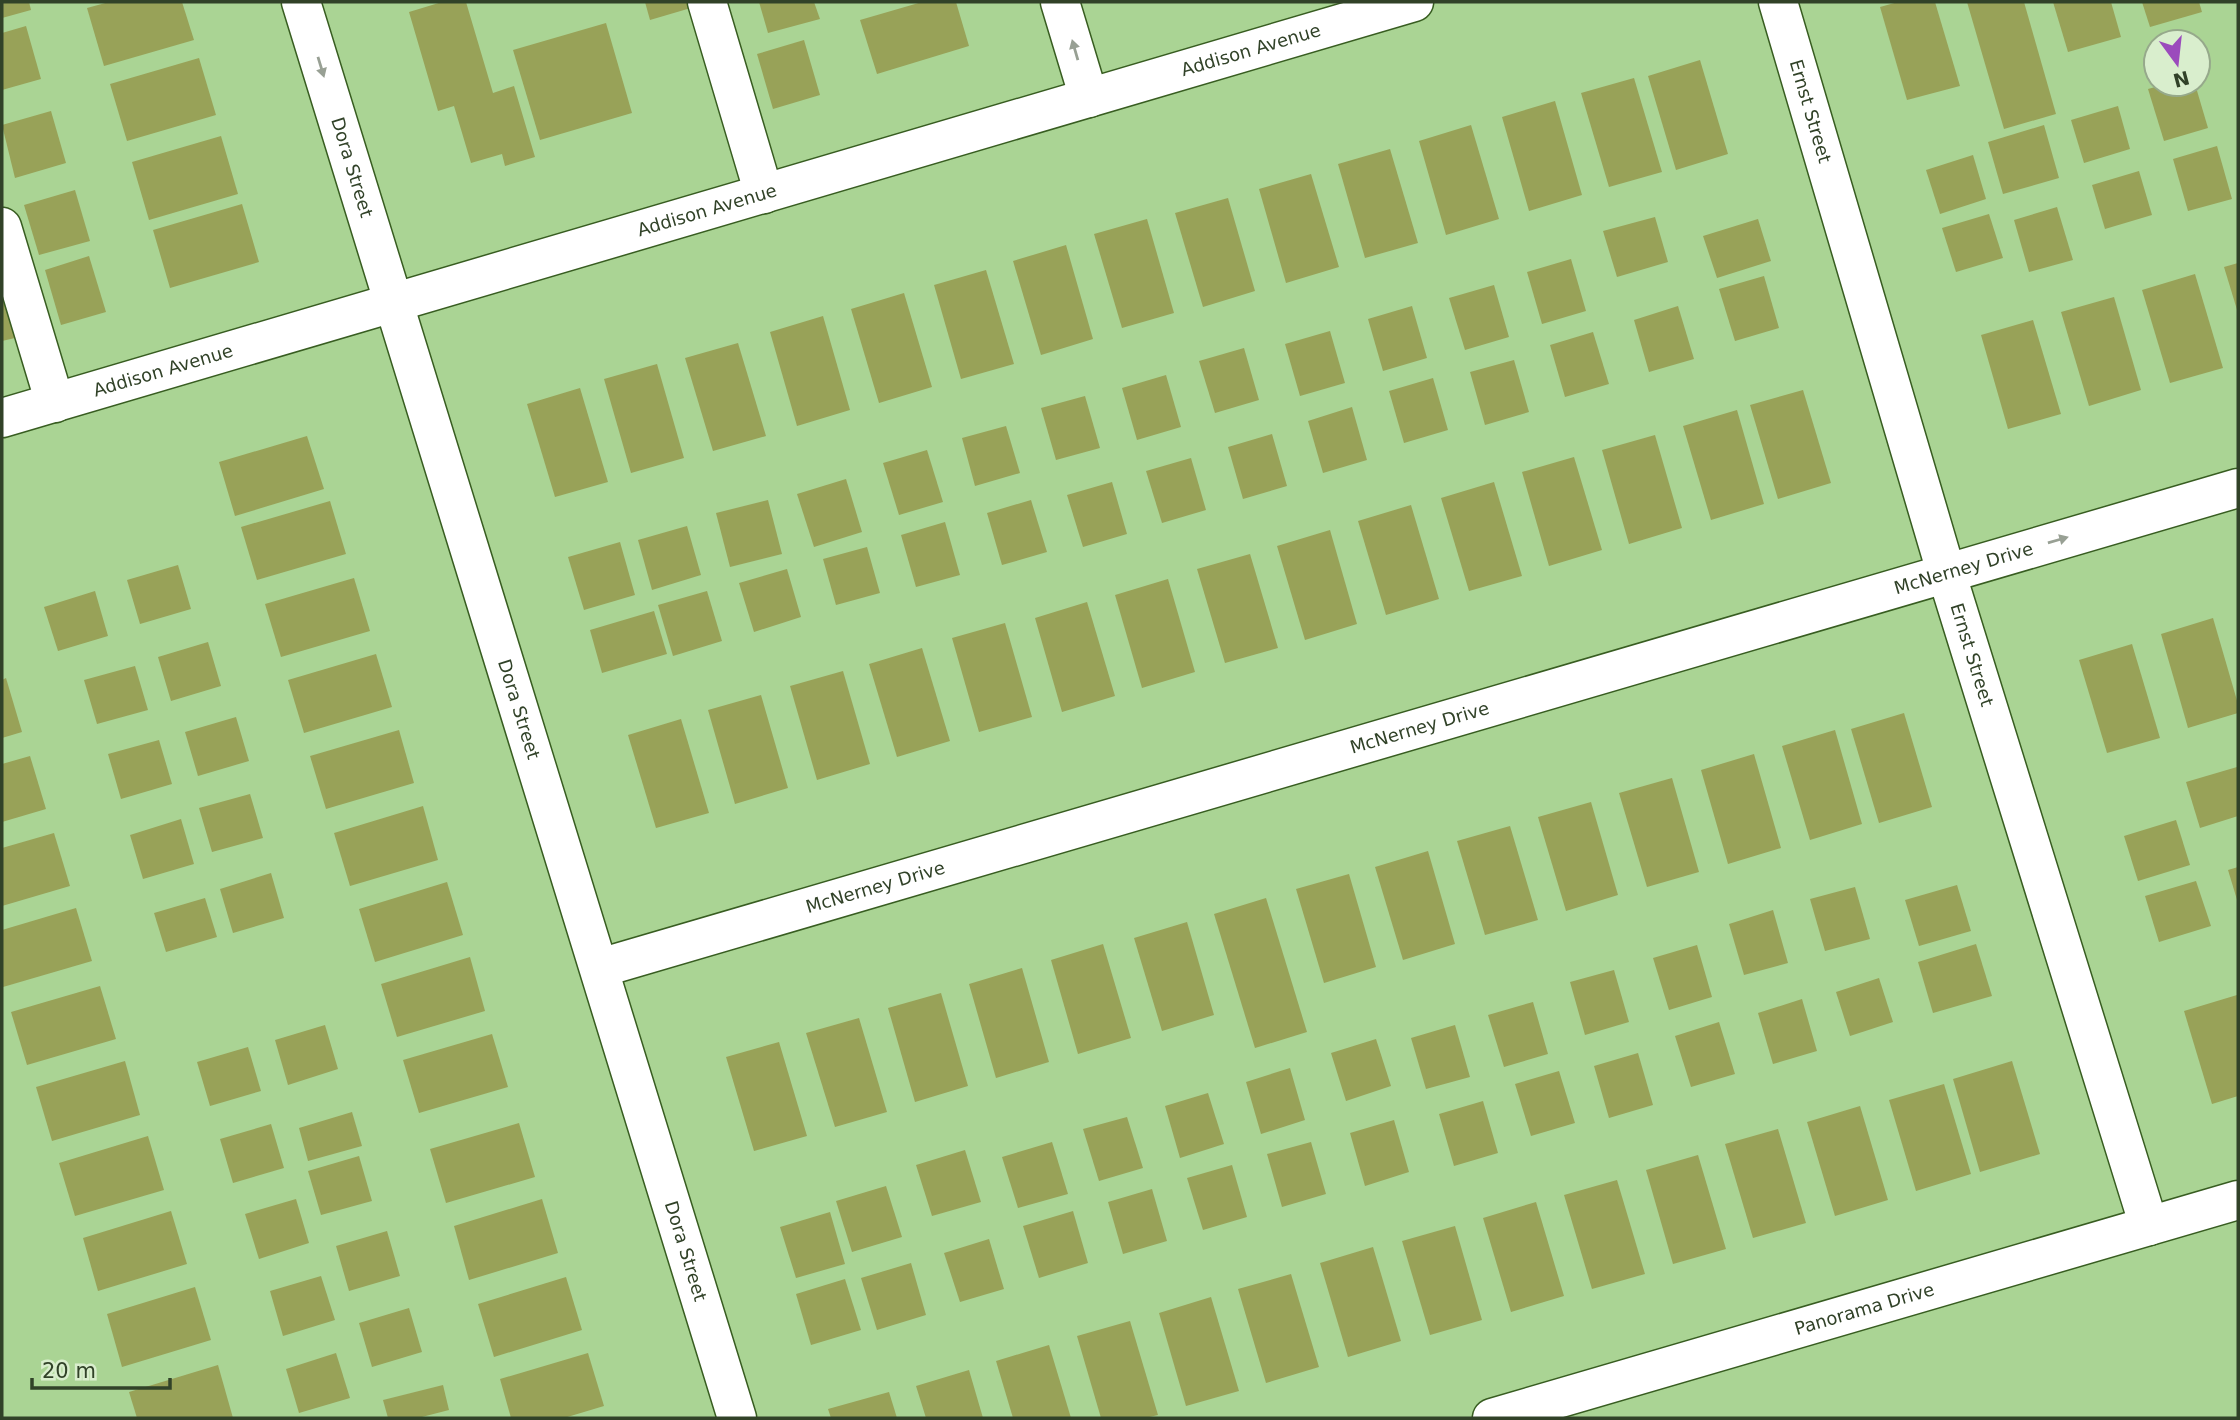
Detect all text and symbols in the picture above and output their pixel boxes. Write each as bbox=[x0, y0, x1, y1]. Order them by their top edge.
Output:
street label: Addison Avenue bbox=[1179, 19, 1323, 80]
north arrow bbox=[2142, 28, 2212, 98]
one-way arrow bbox=[1069, 39, 1079, 60]
one-way arrow bbox=[317, 57, 327, 78]
street label: Ernst Street bbox=[1786, 57, 1836, 165]
text: N bbox=[2171, 67, 2192, 92]
street label: Dora Street bbox=[327, 115, 378, 220]
street label: Addison Avenue bbox=[635, 179, 779, 240]
street label: Addison Avenue bbox=[91, 340, 235, 401]
one-way arrow bbox=[2048, 534, 2069, 544]
street label: McNerney Drive bbox=[1891, 538, 2036, 598]
street label: Ernst Street bbox=[1946, 601, 1998, 709]
street label: Dora Street bbox=[494, 656, 545, 762]
street label: McNerney Drive bbox=[1347, 697, 1491, 758]
street label: McNerney Drive bbox=[803, 856, 947, 917]
street label: Dora Street bbox=[661, 1198, 711, 1304]
street label: Panorama Drive bbox=[1792, 1278, 1936, 1339]
scale bar bbox=[32, 1346, 170, 1390]
text: 20 m bbox=[42, 1359, 96, 1383]

